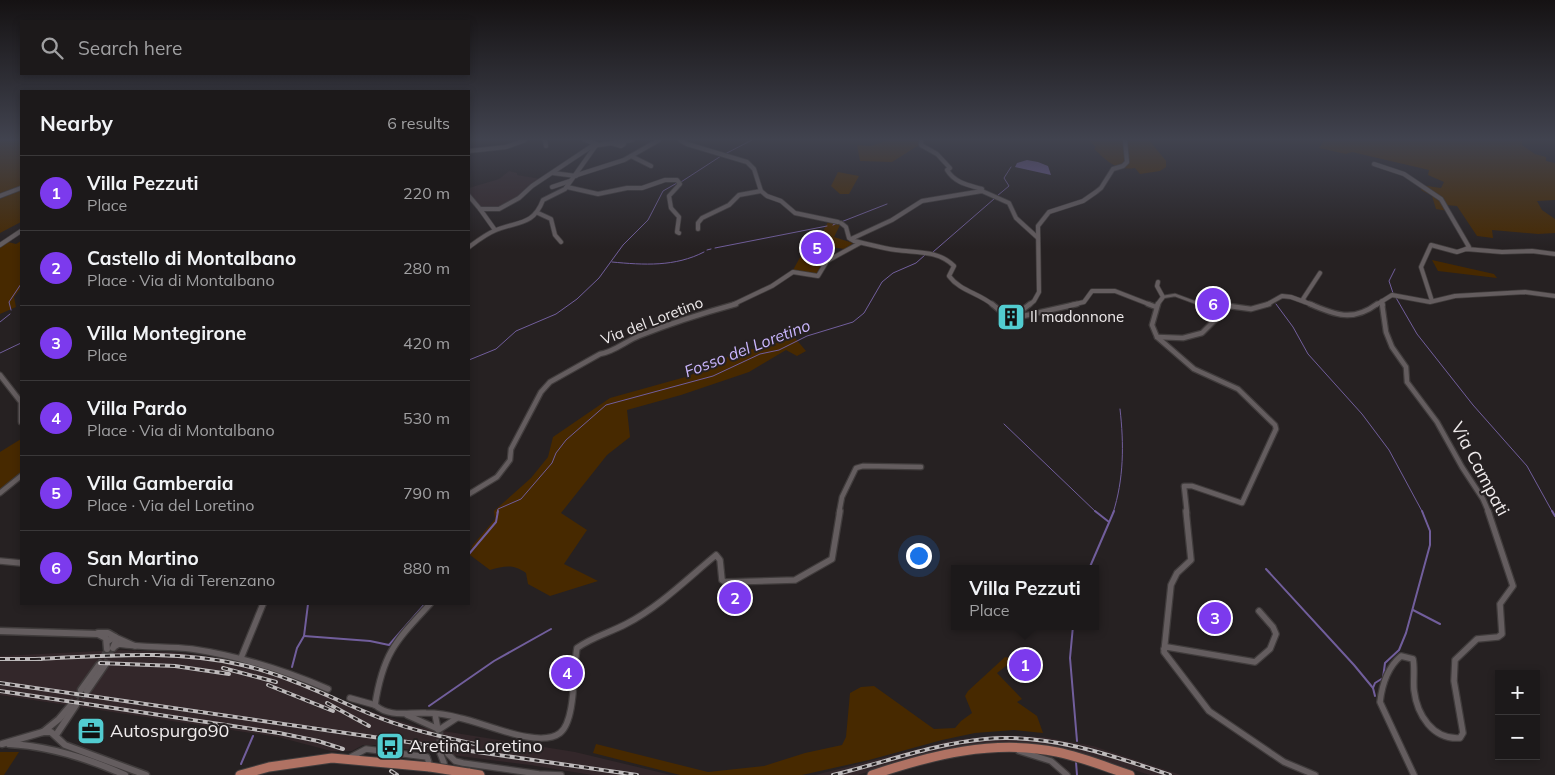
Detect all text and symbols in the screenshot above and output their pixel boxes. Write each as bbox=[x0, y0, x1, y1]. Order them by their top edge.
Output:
search box bbox=[20, 20, 470, 75]
icon: search bbox=[38, 34, 66, 62]
text: Search here bbox=[78, 36, 182, 60]
text: Nearby bbox=[40, 110, 113, 136]
text: 6 results bbox=[387, 113, 450, 133]
text: Villa Pezzuti bbox=[87, 171, 199, 195]
text: 1 bbox=[51, 183, 61, 203]
text: 220 m bbox=[403, 183, 450, 203]
text: Place bbox=[87, 195, 127, 215]
pin: 5 bbox=[801, 229, 833, 267]
text: Castello di Montalbano bbox=[87, 246, 296, 270]
text: 2 bbox=[51, 258, 61, 278]
text: 280 m bbox=[403, 258, 450, 278]
text: Place · Via di Montalbano bbox=[87, 270, 275, 290]
pin: 6 bbox=[1197, 285, 1229, 323]
street label: Via del Loretino bbox=[598, 292, 706, 349]
building icon: Il madonnone bbox=[996, 302, 1026, 332]
place label: Il madonnone bbox=[1030, 307, 1124, 326]
water label: Fosso del Loretino bbox=[681, 315, 813, 381]
text: Villa Montegirone bbox=[87, 321, 247, 345]
text: 3 bbox=[51, 333, 61, 353]
text: 420 m bbox=[403, 333, 450, 353]
text: Place bbox=[87, 345, 127, 365]
text: Villa Pardo bbox=[87, 396, 187, 420]
text: 4 bbox=[51, 408, 61, 428]
text: 530 m bbox=[403, 408, 450, 428]
street label: Via Campati bbox=[1446, 418, 1515, 520]
text: Place · Via di Montalbano bbox=[87, 420, 275, 440]
text: Villa Gamberaia bbox=[87, 471, 234, 495]
text: 5 bbox=[51, 483, 61, 503]
text: 790 m bbox=[403, 483, 450, 503]
text: Place · Via del Loretino bbox=[87, 495, 254, 515]
your location bbox=[906, 543, 932, 569]
text: San Martino bbox=[87, 546, 199, 570]
text: 6 bbox=[51, 558, 61, 578]
text: 880 m bbox=[403, 558, 450, 578]
popup bbox=[951, 565, 1099, 630]
text: Church · Via di Terenzano bbox=[87, 570, 275, 590]
text: Villa Pezzuti bbox=[969, 576, 1081, 600]
pin: 2 bbox=[719, 579, 751, 617]
pin: 3 bbox=[1199, 599, 1231, 637]
text: Place bbox=[969, 600, 1010, 620]
pin: 1 bbox=[1009, 646, 1041, 684]
pin: 4 bbox=[551, 654, 583, 692]
map controls bbox=[1495, 670, 1540, 760]
button: + bbox=[1495, 670, 1540, 715]
button: − bbox=[1495, 715, 1540, 760]
office icon: Autospurgo90 bbox=[76, 716, 106, 746]
place label: Autospurgo90 bbox=[110, 719, 229, 742]
bus stop icon: Aretina Loretino bbox=[375, 731, 405, 761]
place label: Aretina Loretino bbox=[409, 734, 543, 757]

